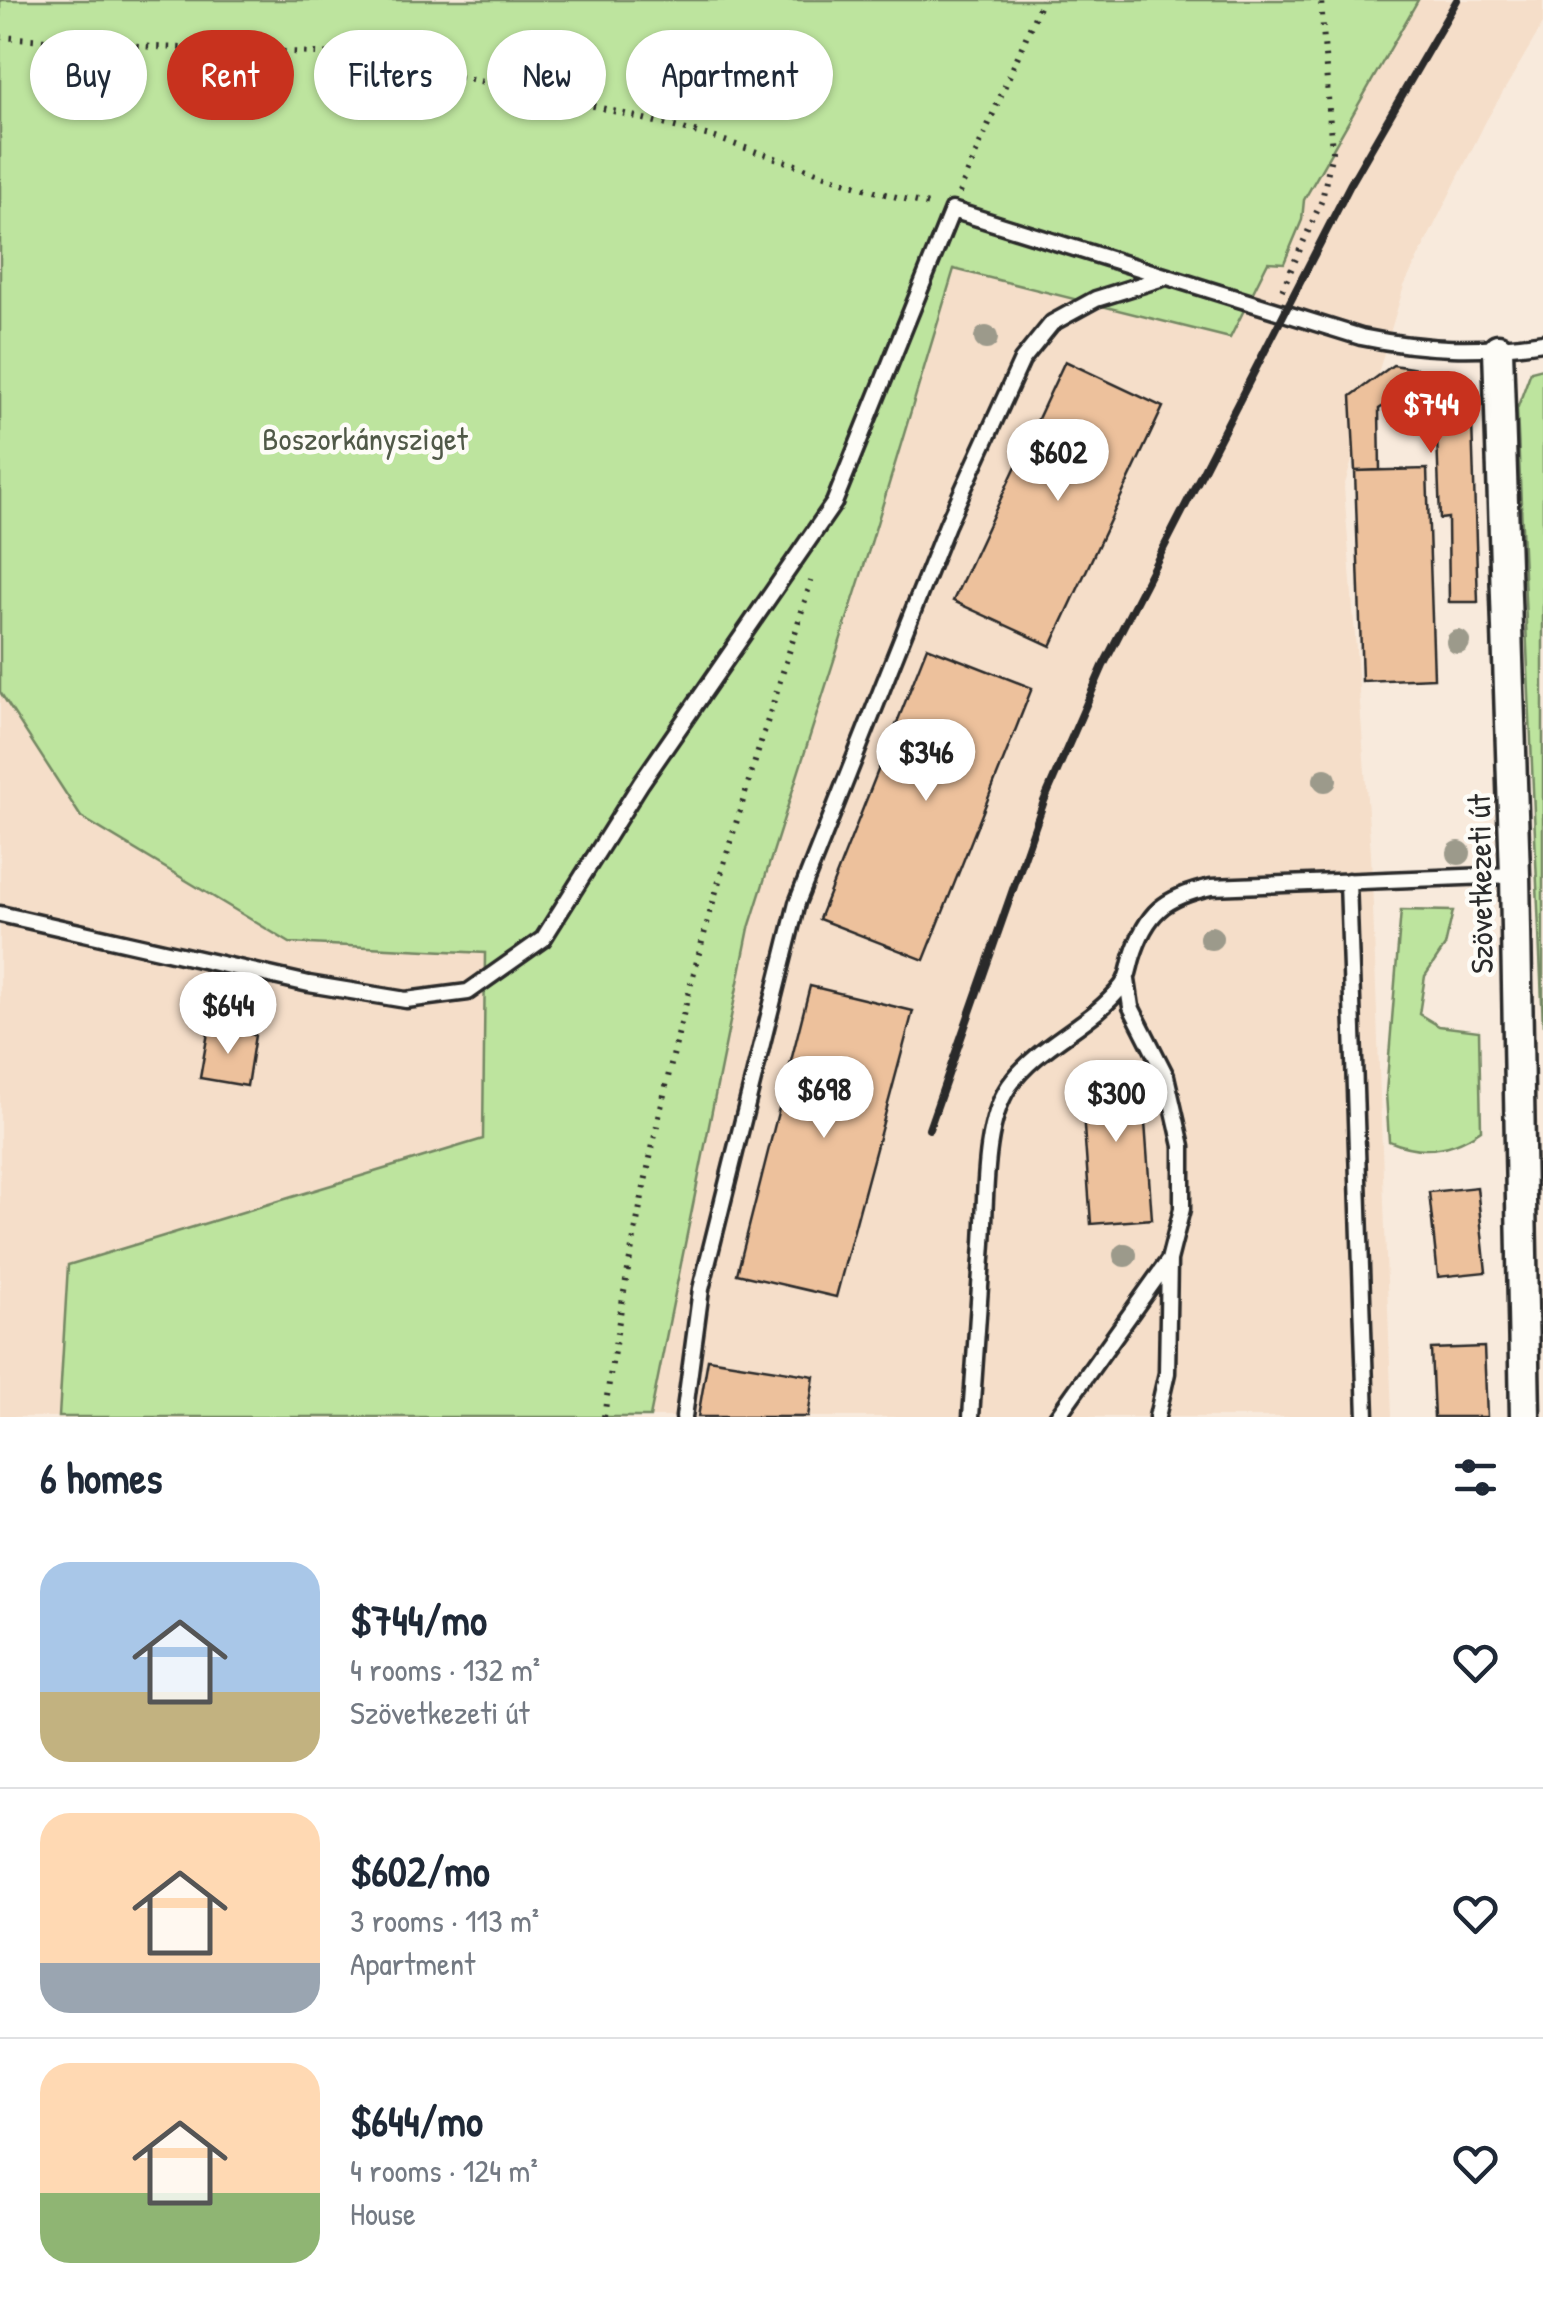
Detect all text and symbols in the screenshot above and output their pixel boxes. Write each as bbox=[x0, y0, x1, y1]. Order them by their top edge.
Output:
chip: Buy bbox=[30, 30, 147, 120]
chip: Rent bbox=[167, 30, 294, 120]
chip: Filters bbox=[314, 30, 467, 120]
chip: New bbox=[487, 30, 606, 120]
chip: Apartment bbox=[626, 30, 833, 120]
pin: $744 bbox=[1372, 371, 1490, 456]
text: $744 bbox=[1403, 382, 1459, 425]
park label: Boszorkánysziget bbox=[262, 417, 469, 460]
pin: $602 bbox=[999, 419, 1117, 504]
text: $602 bbox=[1029, 430, 1087, 473]
pin: $346 bbox=[867, 719, 985, 804]
text: $346 bbox=[898, 730, 954, 773]
street label: Szövetkezeti út bbox=[1457, 793, 1503, 974]
pin: $644 bbox=[169, 972, 287, 1057]
text: $644 bbox=[202, 983, 255, 1026]
pin: $698 bbox=[765, 1056, 883, 1141]
pin: $300 bbox=[1057, 1060, 1175, 1145]
text: $698 bbox=[797, 1067, 851, 1110]
text: $300 bbox=[1086, 1071, 1146, 1114]
text: 6 homes bbox=[40, 1449, 162, 1506]
icon: filters bbox=[1448, 1450, 1503, 1505]
text: $744/mo bbox=[350, 1591, 487, 1648]
icon: home bbox=[120, 1602, 240, 1722]
icon: heart bbox=[1448, 1635, 1503, 1690]
text: 4 rooms · 132 m² bbox=[350, 1648, 540, 1691]
text: Szövetkezeti út bbox=[350, 1691, 530, 1734]
text: $602/mo bbox=[350, 1842, 490, 1899]
icon: home bbox=[120, 1853, 240, 1973]
icon: heart bbox=[1448, 1886, 1503, 1941]
text: 3 rooms · 113 m² bbox=[350, 1899, 539, 1942]
text: Apartment bbox=[350, 1942, 475, 1985]
text: $644/mo bbox=[350, 2092, 483, 2149]
icon: home bbox=[120, 2103, 240, 2223]
icon: heart bbox=[1448, 2136, 1503, 2191]
text: 4 rooms · 124 m² bbox=[350, 2149, 538, 2192]
text: House bbox=[350, 2192, 416, 2235]

